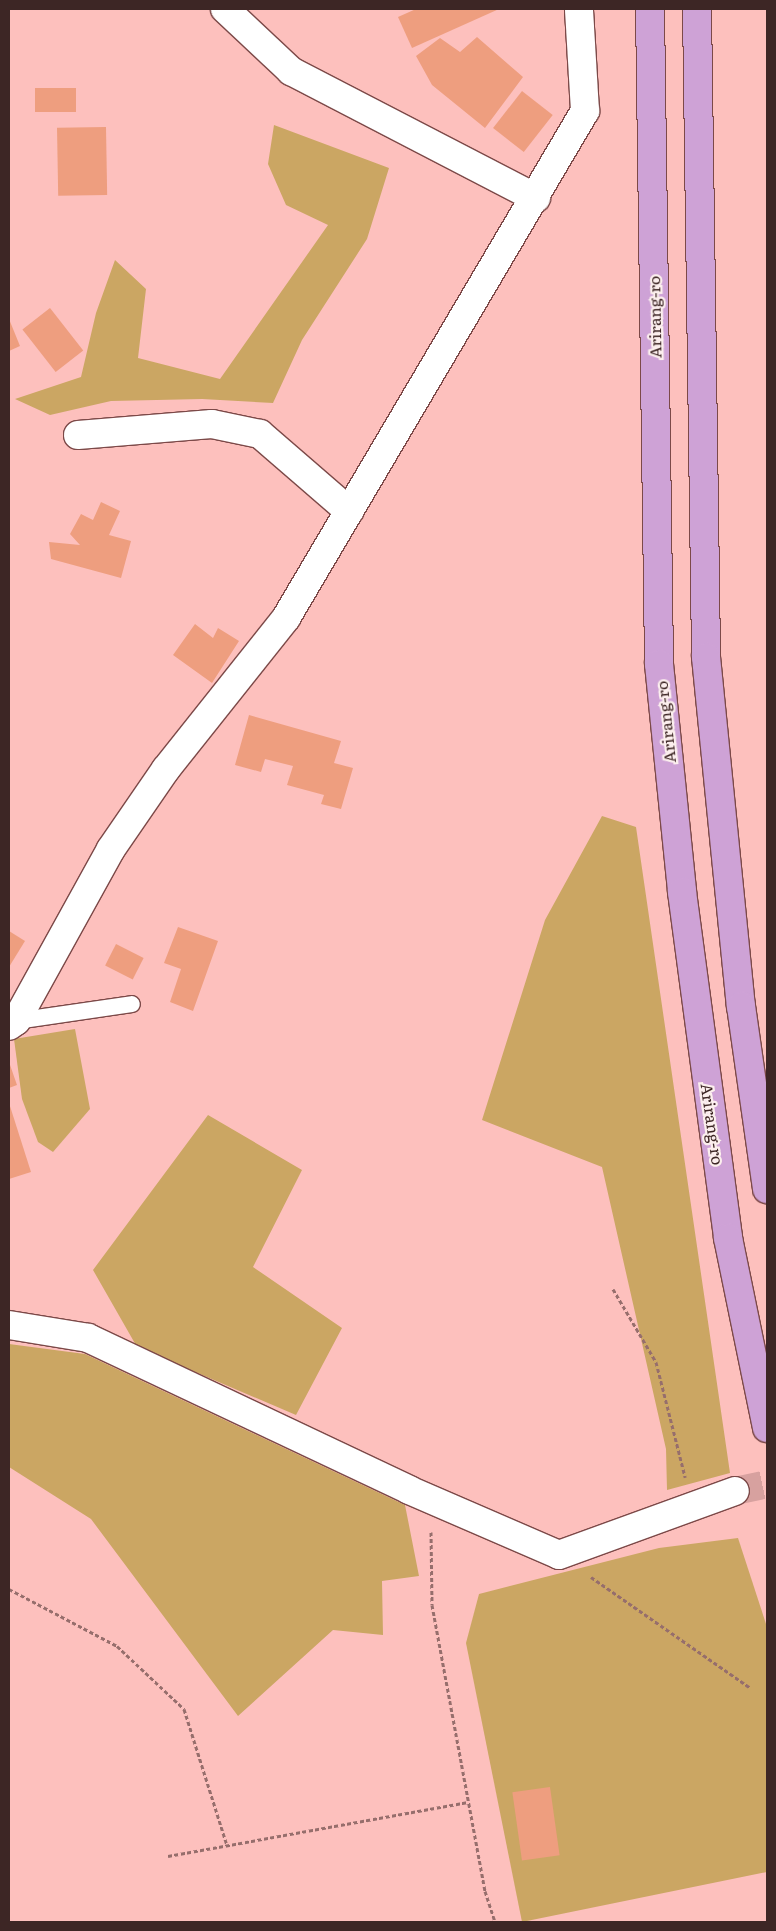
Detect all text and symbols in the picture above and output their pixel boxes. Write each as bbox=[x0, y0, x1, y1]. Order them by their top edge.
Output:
street label: Arirang-ro bbox=[644, 276, 664, 358]
street label: Arirang-ro bbox=[651, 680, 679, 764]
street label: Arirang-ro bbox=[698, 1082, 728, 1166]

